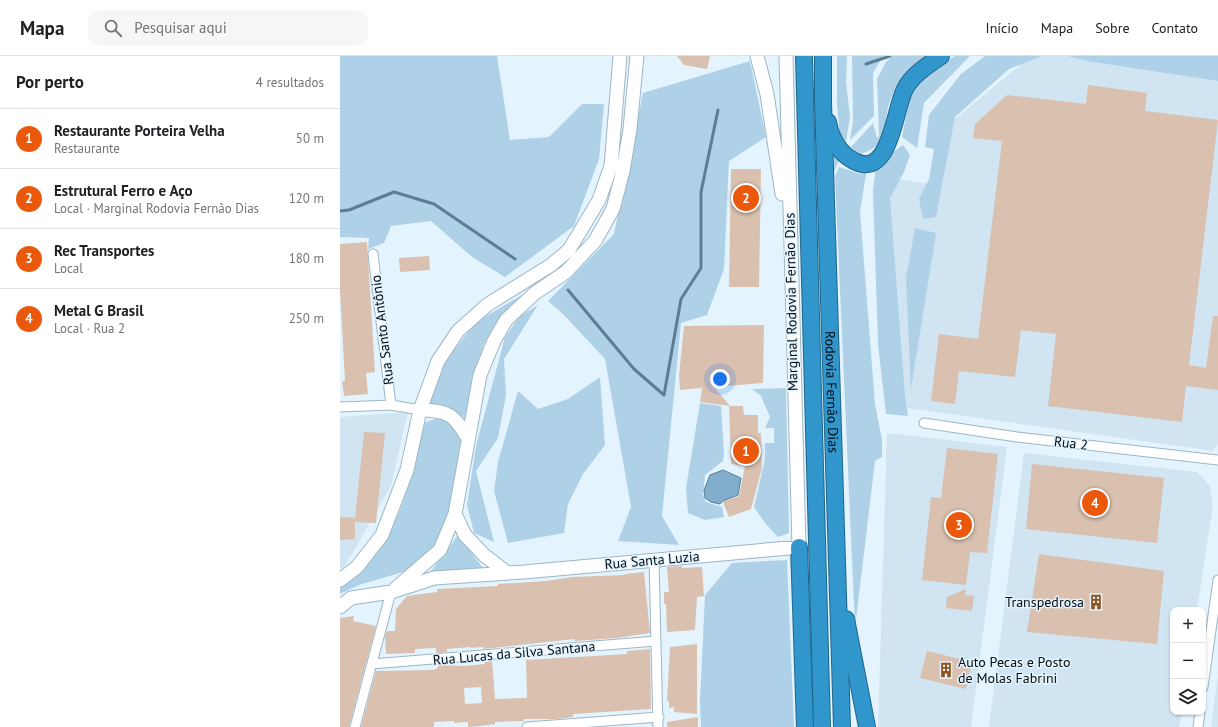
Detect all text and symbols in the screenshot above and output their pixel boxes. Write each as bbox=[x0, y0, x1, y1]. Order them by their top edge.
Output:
search box bbox=[88, 10, 368, 46]
text: Mapa bbox=[20, 16, 64, 40]
icon: search bbox=[102, 17, 124, 39]
text: Pesquisar aqui bbox=[134, 18, 227, 37]
text: Início bbox=[986, 19, 1019, 37]
text: Mapa bbox=[1041, 19, 1073, 37]
text: Sobre bbox=[1095, 19, 1130, 37]
text: Contato bbox=[1152, 19, 1198, 37]
text: Por perto bbox=[16, 71, 84, 93]
text: 4 resultados bbox=[256, 74, 324, 91]
text: Restaurante Porteira Velha bbox=[54, 121, 225, 140]
text: 1 bbox=[25, 130, 33, 147]
text: 50 m bbox=[296, 130, 324, 147]
text: Restaurante bbox=[54, 140, 120, 157]
text: Estrutural Ferro e Aço bbox=[54, 181, 192, 200]
pin: 2 bbox=[733, 183, 759, 213]
text: 2 bbox=[25, 190, 33, 207]
text: 120 m bbox=[289, 190, 324, 207]
text: Local · Marginal Rodovia Fernão Dias bbox=[54, 200, 259, 217]
street label: Marginal Rodovia Fernão Dias bbox=[780, 213, 802, 391]
text: Rec Transportes bbox=[54, 241, 154, 260]
text: 3 bbox=[25, 250, 33, 267]
text: 180 m bbox=[289, 250, 324, 267]
text: Local bbox=[54, 260, 83, 277]
street label: Rua Santo Antônio bbox=[366, 274, 398, 386]
text: Metal G Brasil bbox=[54, 301, 144, 320]
text: 4 bbox=[25, 310, 33, 327]
text: 250 m bbox=[289, 310, 324, 327]
text: Local · Rua 2 bbox=[54, 320, 125, 337]
street label: Rodovia Fernão Dias bbox=[821, 331, 843, 453]
your location bbox=[710, 369, 730, 389]
street label: Rua 2 bbox=[1053, 432, 1089, 454]
pin: 1 bbox=[733, 436, 759, 466]
pin: 4 bbox=[1082, 488, 1108, 518]
pin: 3 bbox=[946, 510, 972, 540]
street label: Rua Santa Luzia bbox=[604, 547, 700, 573]
place label: Transpedrosa bbox=[1005, 593, 1084, 611]
building icon: Transpedrosa bbox=[1087, 593, 1105, 611]
map controls bbox=[1170, 607, 1206, 715]
button: + bbox=[1170, 607, 1206, 643]
street label: Rua Lucas da Silva Santana bbox=[432, 637, 596, 669]
button: − bbox=[1170, 643, 1206, 679]
place label: Auto Pecas e Posto de Molas Fabrini bbox=[958, 653, 1070, 687]
building icon: Auto Pecas e Posto de Molas Fabrini bbox=[937, 661, 955, 679]
button: layers bbox=[1170, 679, 1206, 715]

